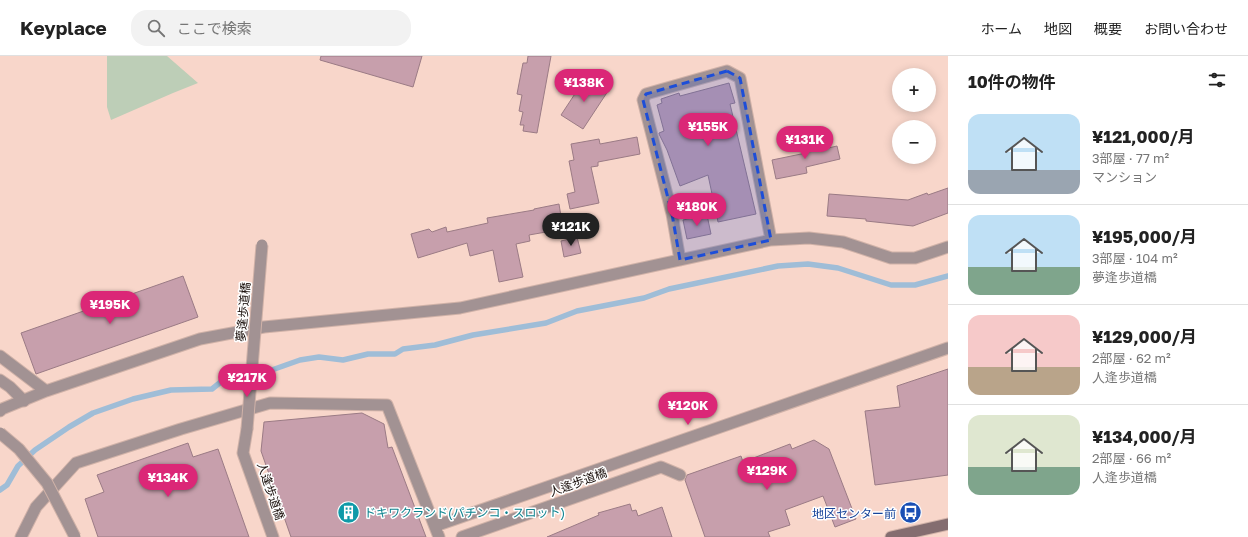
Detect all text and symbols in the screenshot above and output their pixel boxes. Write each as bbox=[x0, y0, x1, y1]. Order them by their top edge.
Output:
search box bbox=[131, 10, 411, 46]
text: Keyplace bbox=[20, 16, 107, 39]
icon: search bbox=[145, 17, 167, 39]
text: ここで検索 bbox=[177, 19, 252, 37]
text: ホーム bbox=[980, 20, 1022, 37]
text: 地図 bbox=[1044, 20, 1072, 37]
text: 概要 bbox=[1094, 20, 1122, 37]
text: お問い合わせ bbox=[1144, 20, 1228, 37]
map controls bbox=[892, 68, 936, 164]
button: + bbox=[892, 68, 936, 112]
pin: ¥138K bbox=[556, 69, 612, 103]
icon: filters bbox=[1206, 69, 1228, 91]
text: 10件の物件 bbox=[968, 71, 1056, 92]
text: ¥138K bbox=[564, 74, 604, 90]
pin: ¥155K bbox=[680, 113, 736, 147]
text: ¥155K bbox=[688, 118, 728, 134]
button: − bbox=[892, 120, 936, 164]
pin: ¥131K bbox=[777, 126, 833, 160]
text: ¥121,000/月 bbox=[1092, 126, 1195, 147]
icon: home bbox=[1000, 130, 1048, 178]
text: ¥131K bbox=[785, 131, 825, 147]
text: 3部屋 · 77 m² bbox=[1092, 150, 1169, 166]
text: マンション bbox=[1092, 169, 1157, 185]
pin: ¥180K bbox=[669, 193, 725, 227]
text: ¥180K bbox=[676, 198, 718, 214]
pin: ¥121K bbox=[543, 213, 599, 247]
text: ¥121K bbox=[551, 218, 591, 234]
text: ¥195,000/月 bbox=[1092, 226, 1197, 247]
icon: home bbox=[1000, 231, 1048, 279]
text: 3部屋 · 104 m² bbox=[1092, 250, 1178, 266]
text: 夢逢歩道橋 bbox=[1092, 269, 1157, 285]
street label: 夢逢歩道橋 bbox=[233, 281, 253, 343]
pin: ¥195K bbox=[82, 291, 138, 325]
text: ¥195K bbox=[90, 296, 130, 312]
text: ¥129,000/月 bbox=[1092, 326, 1197, 347]
icon: home bbox=[1000, 331, 1048, 379]
text: 2部屋 · 62 m² bbox=[1092, 350, 1171, 366]
pin: ¥217K bbox=[219, 364, 275, 398]
text: ¥217K bbox=[227, 369, 267, 385]
text: 人逢歩道橋 bbox=[1092, 369, 1157, 385]
pin: ¥120K bbox=[660, 392, 716, 426]
text: ¥120K bbox=[667, 397, 709, 413]
text: ¥134,000/月 bbox=[1092, 426, 1197, 447]
icon: home bbox=[1000, 431, 1048, 479]
text: 2部屋 · 66 m² bbox=[1092, 450, 1171, 466]
pin: ¥129K bbox=[739, 457, 795, 491]
street label: 人逢歩道橋 bbox=[254, 460, 288, 522]
text: ¥129K bbox=[747, 462, 787, 478]
pin: ¥134K bbox=[140, 464, 196, 498]
street label: 人逢歩道橋 bbox=[547, 465, 609, 499]
text: ¥134K bbox=[148, 469, 188, 485]
text: 人逢歩道橋 bbox=[1092, 469, 1157, 485]
building icon: ドキワクランド(パチンコ・スロット) bbox=[336, 499, 362, 525]
bus stop icon: 地区センター前 bbox=[898, 500, 924, 526]
place label: ドキワクランド(パチンコ・スロット) bbox=[364, 505, 565, 520]
place label: 地区センター前 bbox=[812, 506, 896, 521]

